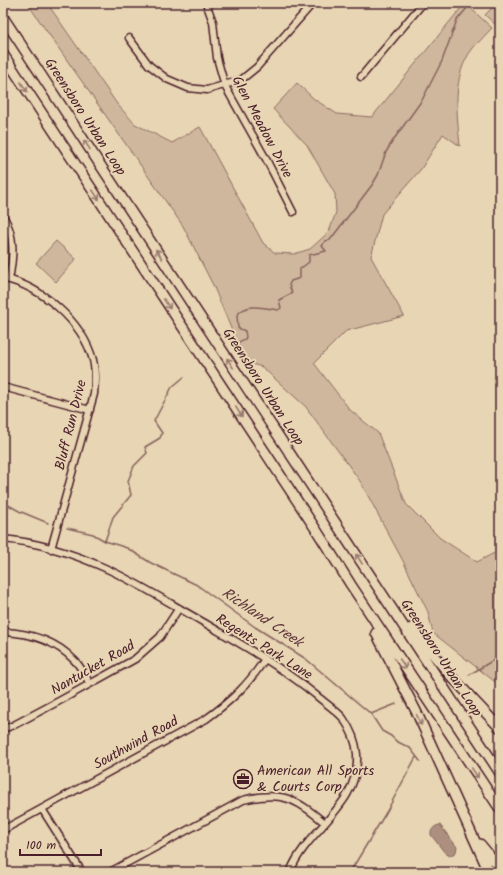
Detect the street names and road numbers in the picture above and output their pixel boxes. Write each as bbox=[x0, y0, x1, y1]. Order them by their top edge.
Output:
street label: Greensboro Urban Loop bbox=[39, 54, 132, 180]
street label: Glen Meadow Drive bbox=[226, 72, 299, 183]
street label: Greensboro Urban Loop bbox=[217, 324, 310, 450]
street label: Bluff Run Drive bbox=[49, 377, 93, 472]
street label: Greensboro Urban Loop bbox=[395, 595, 488, 721]
street label: Regents Park Lane bbox=[211, 608, 317, 686]
street label: Nantucket Road bbox=[47, 635, 140, 701]
street label: Southwind Road bbox=[89, 710, 183, 775]

